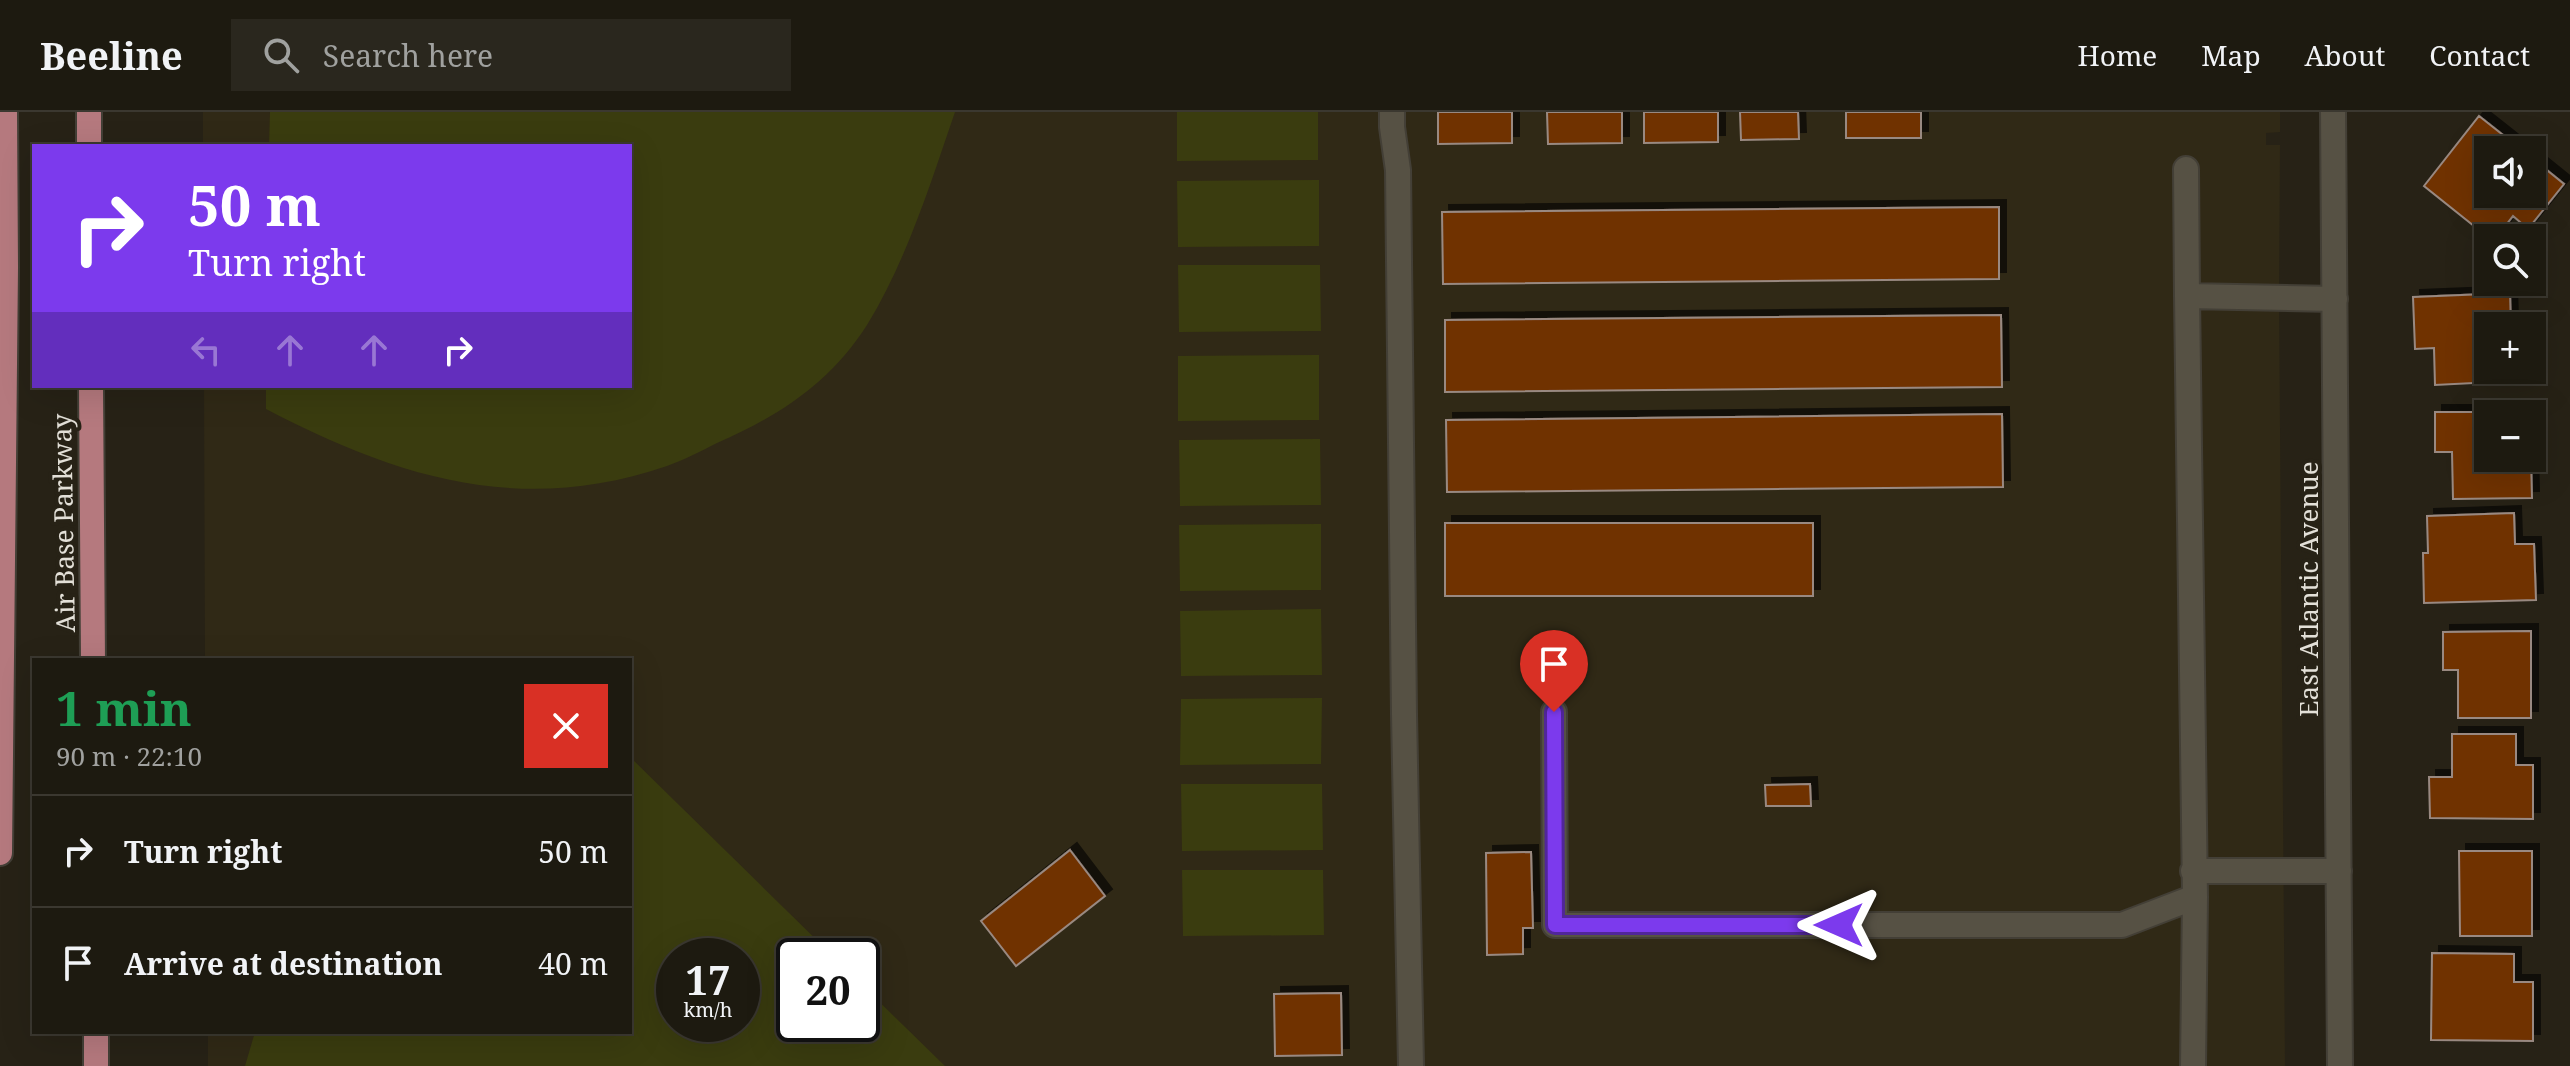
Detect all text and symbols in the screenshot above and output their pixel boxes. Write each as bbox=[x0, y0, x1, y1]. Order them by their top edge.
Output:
search box bbox=[231, 19, 791, 91]
text: Beeline bbox=[40, 29, 183, 81]
icon: search bbox=[259, 33, 303, 77]
text: Search here bbox=[323, 35, 493, 76]
text: Home bbox=[2078, 36, 2157, 74]
text: Map bbox=[2201, 36, 2261, 74]
text: About bbox=[2305, 36, 2385, 74]
text: Contact bbox=[2429, 36, 2530, 74]
map controls bbox=[2474, 136, 2546, 472]
button: sound bbox=[2474, 136, 2546, 208]
text: 50 m bbox=[188, 166, 321, 242]
icon: right bbox=[56, 176, 160, 280]
button: search bbox=[2474, 224, 2546, 296]
text: Turn right bbox=[188, 238, 366, 287]
button: + bbox=[2474, 312, 2546, 384]
icon: left bbox=[184, 328, 228, 372]
icon: ahead bbox=[268, 328, 312, 372]
icon: ahead bbox=[352, 328, 396, 372]
icon: right bbox=[436, 328, 480, 372]
button: − bbox=[2474, 400, 2546, 472]
street label: Air Base Parkway bbox=[43, 413, 83, 633]
street label: East Atlantic Avenue bbox=[2290, 461, 2326, 717]
pin bbox=[1520, 630, 1588, 712]
icon: arrive bbox=[1532, 642, 1576, 686]
text: 1 min bbox=[56, 675, 192, 740]
button: close bbox=[524, 684, 608, 768]
text: 90 m · 22:10 bbox=[56, 738, 202, 774]
icon: right bbox=[56, 829, 100, 873]
text: Turn right bbox=[124, 831, 282, 872]
text: 50 m bbox=[538, 831, 608, 872]
position arrow bbox=[1797, 883, 1881, 967]
speed limit sign: 20 bbox=[776, 938, 880, 1042]
icon: arrive bbox=[56, 941, 100, 985]
text: Arrive at destination bbox=[124, 943, 443, 984]
text: 40 m bbox=[538, 943, 608, 984]
text: 17 bbox=[685, 952, 731, 1007]
text: km/h bbox=[683, 996, 733, 1023]

